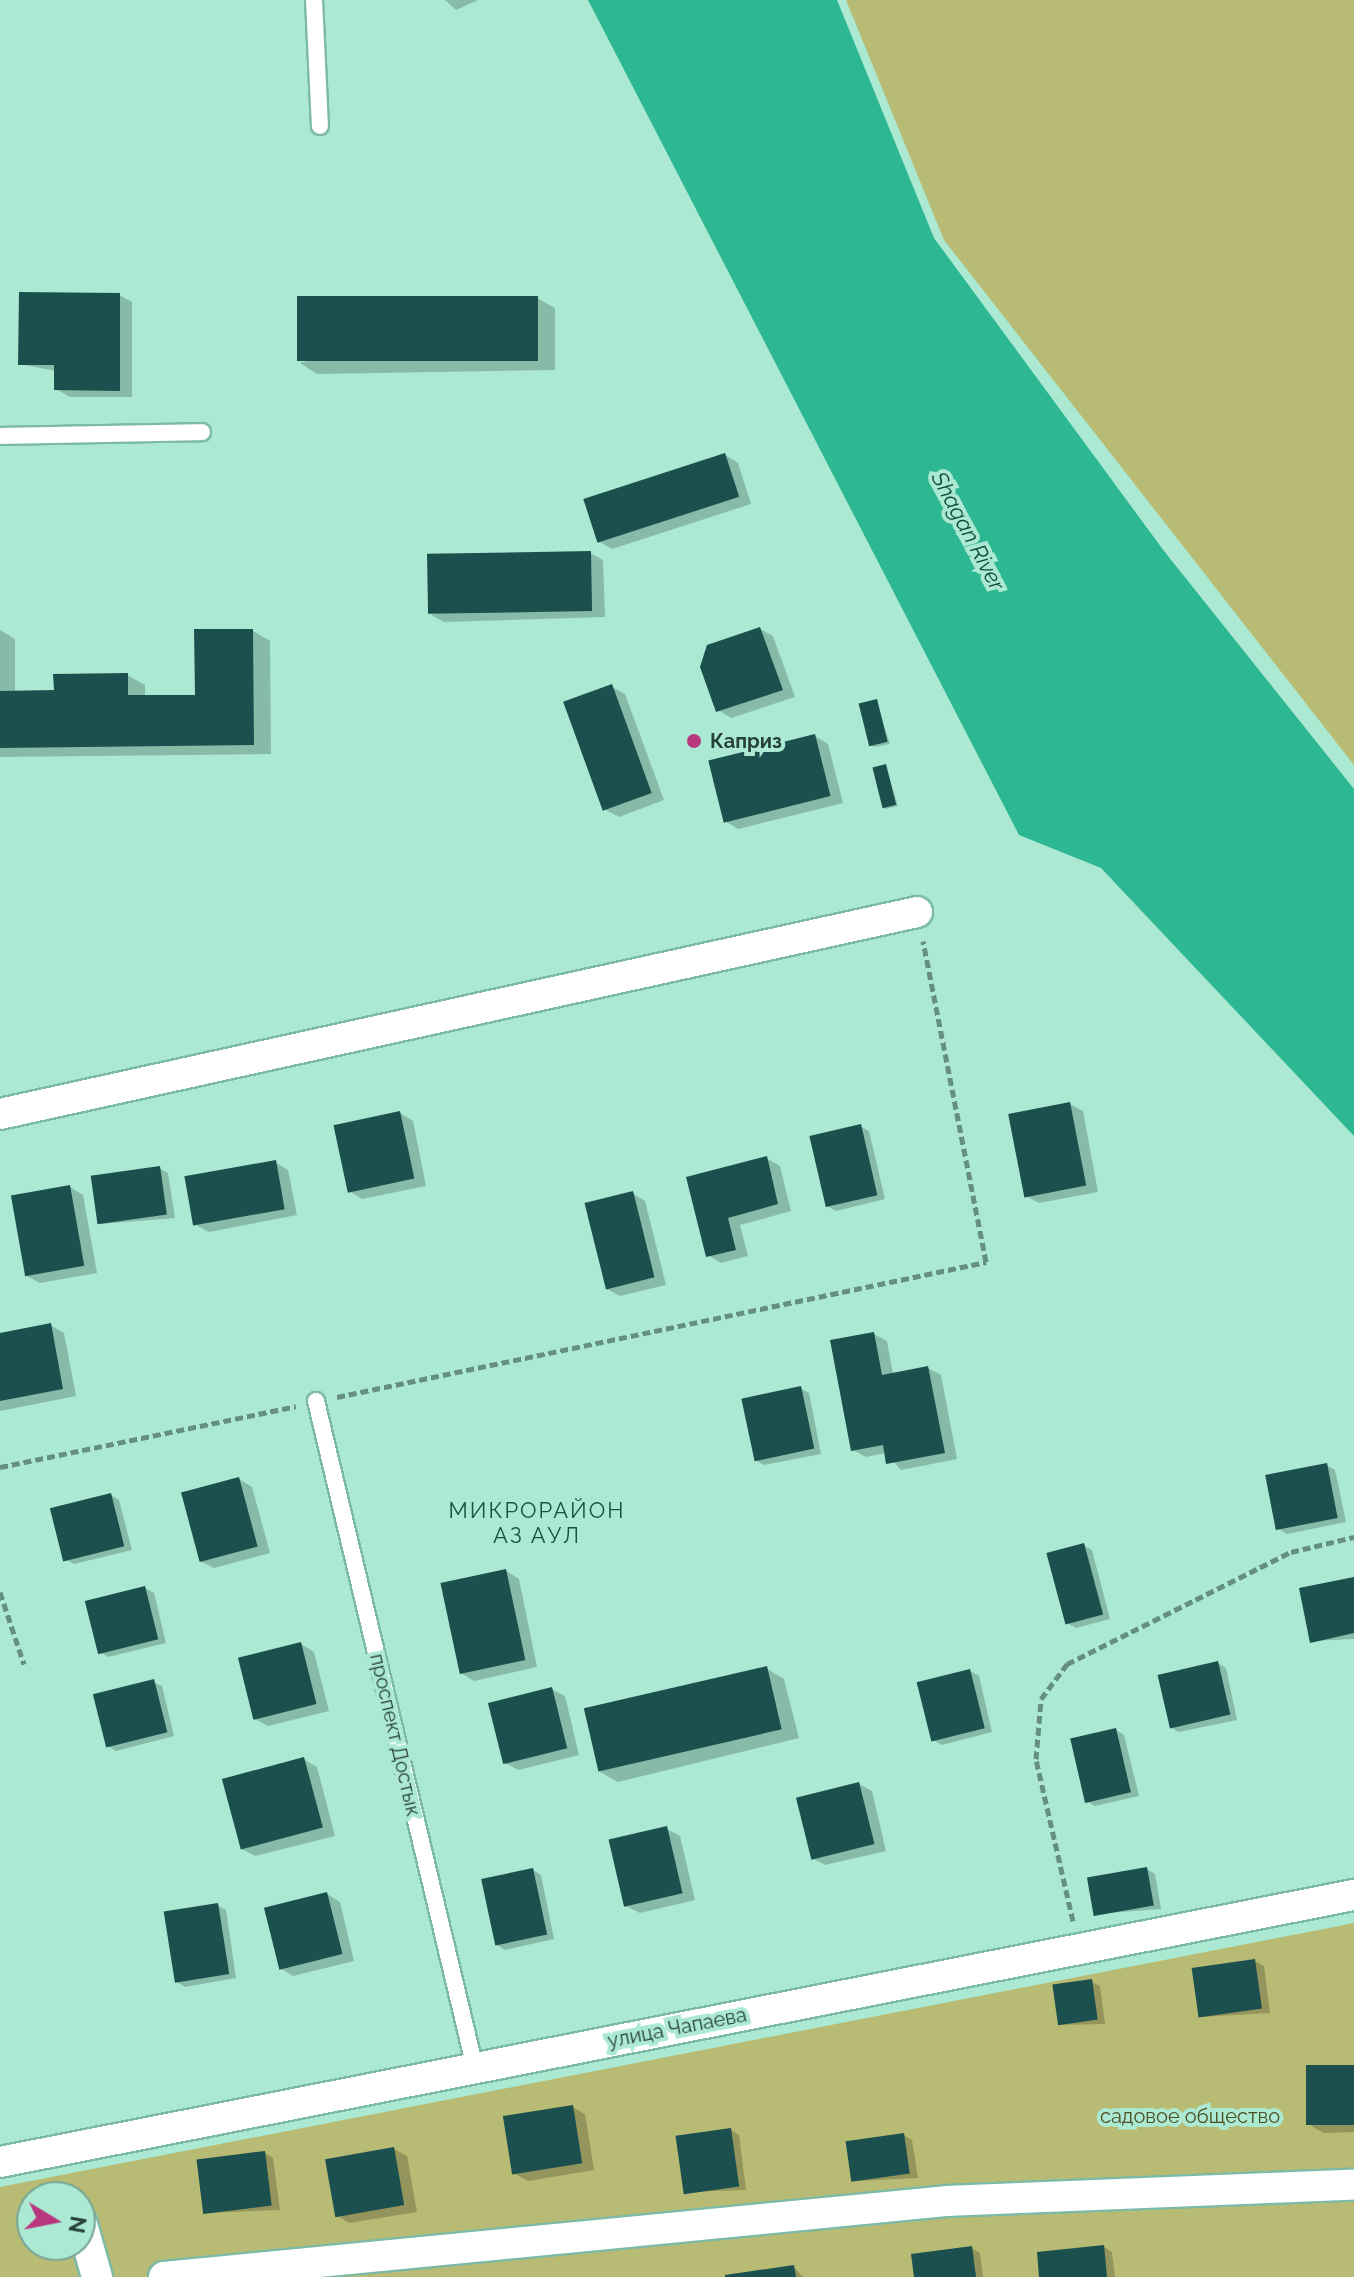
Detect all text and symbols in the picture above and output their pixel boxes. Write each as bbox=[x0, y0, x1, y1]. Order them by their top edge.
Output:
water label: Shagan River bbox=[926, 467, 1010, 595]
place label: Каприз bbox=[710, 729, 782, 753]
marker: Каприз bbox=[685, 732, 703, 750]
district label: МИКРОРАЙОН АЗ АУЛ bbox=[448, 1497, 626, 1548]
street label: проспект Достык bbox=[365, 1651, 425, 1819]
street label: улица Чапаева bbox=[605, 2003, 749, 2053]
park label: садовое общество bbox=[1100, 2104, 1280, 2128]
north arrow bbox=[16, 2181, 96, 2261]
text: N bbox=[63, 2214, 92, 2235]

